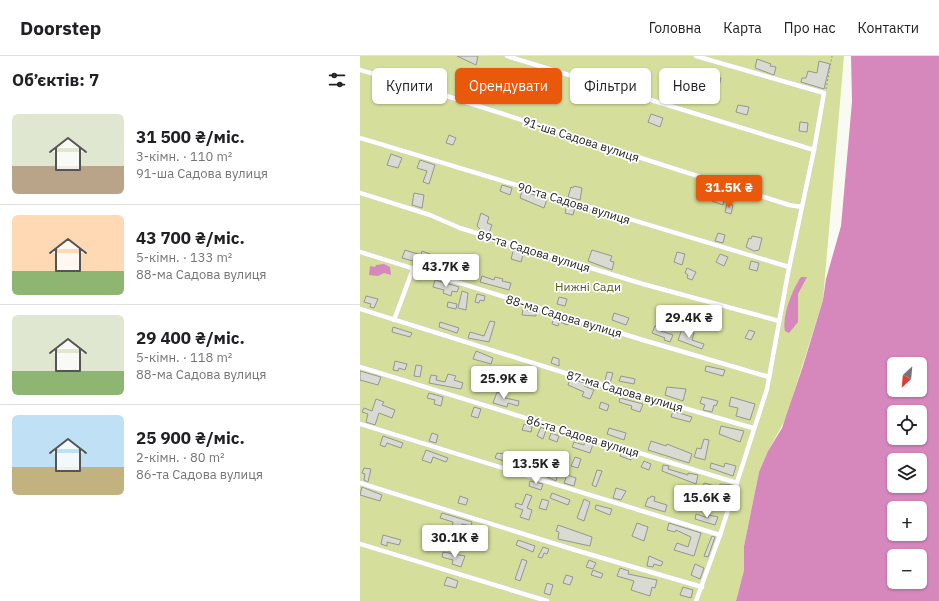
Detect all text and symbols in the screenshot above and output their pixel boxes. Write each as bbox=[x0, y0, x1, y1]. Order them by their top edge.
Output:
text: Doorstep bbox=[20, 16, 101, 40]
text: Головна bbox=[649, 19, 701, 37]
text: Карта bbox=[723, 19, 762, 37]
text: Про нас bbox=[784, 19, 836, 37]
text: Контакти bbox=[858, 19, 919, 37]
chip: Купити bbox=[372, 68, 447, 104]
chip: Орендувати bbox=[455, 68, 562, 104]
chip: Фільтри bbox=[570, 68, 651, 104]
chip: Нове bbox=[659, 68, 720, 104]
text: Об’єктів: 7 bbox=[12, 69, 99, 91]
icon: filters bbox=[326, 69, 348, 91]
street label: 91-ша Садова вулиця bbox=[521, 113, 641, 165]
text: 31 500 ₴/міс. bbox=[136, 126, 245, 148]
icon: home bbox=[44, 130, 92, 178]
text: 3-кімн. · 110 m² bbox=[136, 148, 232, 165]
text: 91-ша Садова вулиця bbox=[136, 165, 268, 182]
pin: 31.5K ₴ bbox=[692, 175, 766, 209]
street label: 90-та Садова вулиця bbox=[516, 179, 632, 227]
text: 31.5K ₴ bbox=[705, 179, 753, 196]
text: 43 700 ₴/міс. bbox=[136, 227, 245, 249]
street label: 89-та Садова вулиця bbox=[476, 227, 592, 275]
icon: home bbox=[44, 231, 92, 279]
text: 5-кімн. · 133 m² bbox=[136, 249, 232, 266]
pin: 43.7K ₴ bbox=[409, 254, 483, 288]
text: 43.7K ₴ bbox=[422, 258, 470, 275]
text: 88-ма Садова вулиця bbox=[136, 266, 267, 283]
park label: Нижні Сади bbox=[555, 279, 621, 294]
street label: 88-ма Садова вулиця bbox=[504, 291, 624, 341]
pin: 29.4K ₴ bbox=[652, 305, 726, 339]
text: 29.4K ₴ bbox=[665, 309, 713, 326]
text: 29 400 ₴/міс. bbox=[136, 327, 245, 349]
icon: home bbox=[44, 331, 92, 379]
text: 5-кімн. · 118 m² bbox=[136, 349, 232, 366]
north arrow bbox=[887, 357, 927, 397]
map controls bbox=[887, 357, 927, 589]
text: 88-ма Садова вулиця bbox=[136, 366, 267, 383]
pin: 25.9K ₴ bbox=[467, 366, 541, 400]
street label: 87-ма Садова вулиця bbox=[565, 367, 685, 415]
text: 25.9K ₴ bbox=[480, 370, 528, 387]
button: locate bbox=[887, 405, 927, 445]
street label: 86-та Садова вулиця bbox=[525, 412, 641, 460]
text: 25 900 ₴/міс. bbox=[136, 427, 245, 449]
icon: home bbox=[44, 431, 92, 479]
text: 2-кімн. · 80 m² bbox=[136, 449, 225, 466]
pin: 13.5K ₴ bbox=[499, 451, 573, 485]
button: layers bbox=[887, 453, 927, 493]
text: 13.5K ₴ bbox=[512, 455, 560, 472]
text: 86-та Садова вулиця bbox=[136, 466, 263, 483]
pin: 15.6K ₴ bbox=[670, 485, 744, 519]
text: 15.6K ₴ bbox=[683, 489, 731, 506]
button: + bbox=[887, 501, 927, 541]
pin: 30.1K ₴ bbox=[418, 525, 492, 559]
text: 30.1K ₴ bbox=[431, 529, 479, 546]
button: − bbox=[887, 549, 927, 589]

